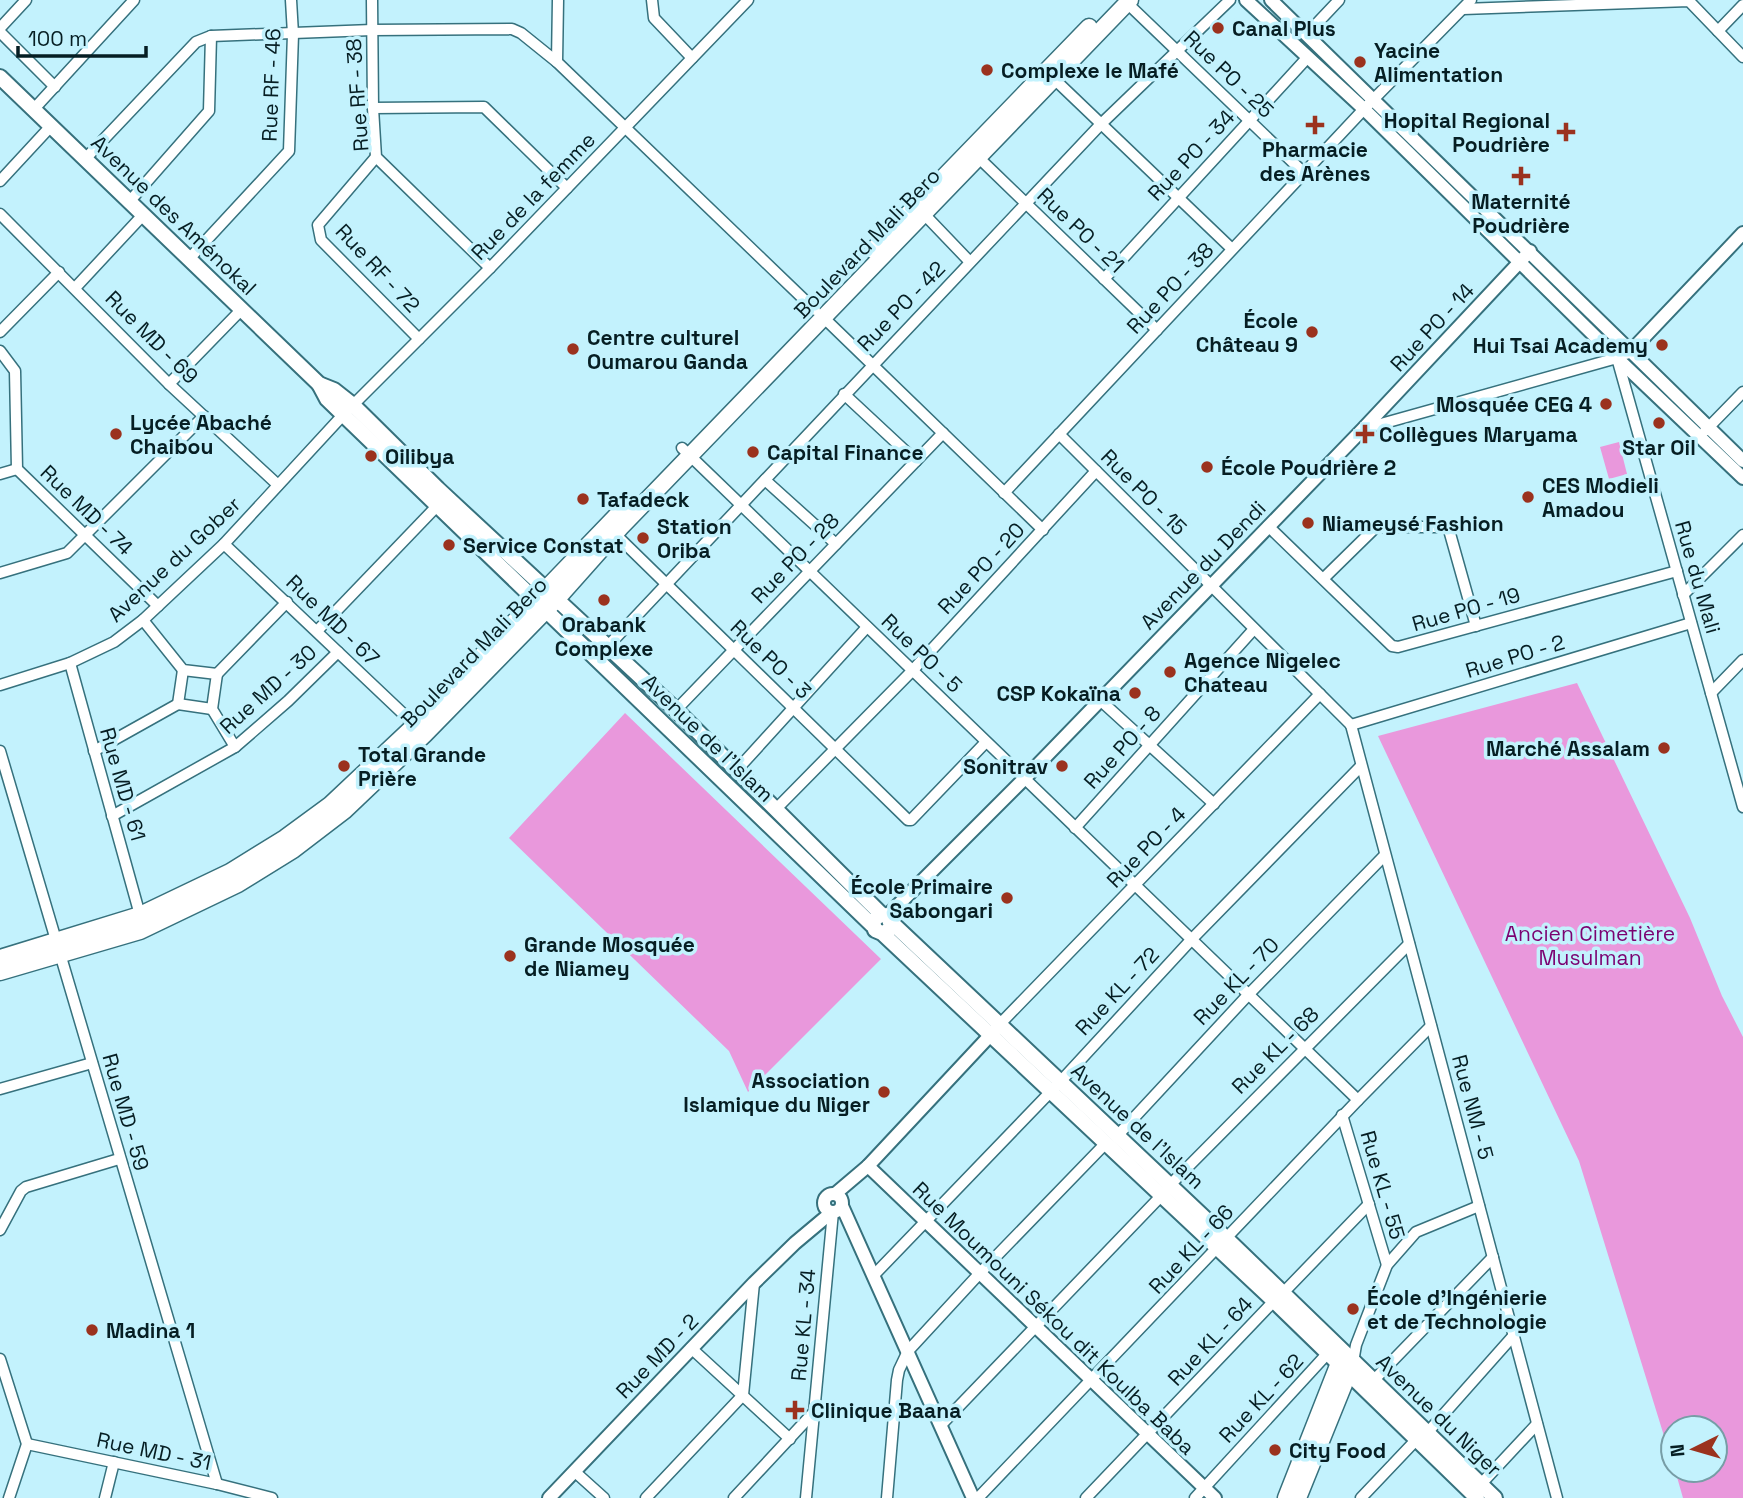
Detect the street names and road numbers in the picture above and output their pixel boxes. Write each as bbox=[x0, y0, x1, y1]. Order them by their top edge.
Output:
street label: Rue PO - 25 bbox=[1178, 24, 1280, 124]
street label: Rue RF - 46 bbox=[256, 28, 286, 142]
street label: Rue RF - 38 bbox=[340, 37, 374, 153]
street label: Rue PO - 34 bbox=[1142, 104, 1240, 206]
street label: Rue de la femme bbox=[465, 126, 601, 266]
street label: Avenue des Aménokal bbox=[86, 129, 262, 301]
street label: Boulevard Mali Bero bbox=[788, 162, 946, 324]
street label: Rue PO - 21 bbox=[1032, 182, 1130, 278]
street label: Rue RF - 72 bbox=[330, 218, 426, 318]
street label: Rue PO - 38 bbox=[1121, 237, 1219, 339]
street label: Rue PO - 42 bbox=[851, 255, 951, 357]
street label: Rue PO - 14 bbox=[1384, 277, 1480, 377]
street label: Rue MD - 69 bbox=[100, 285, 204, 389]
street label: Rue PO - 15 bbox=[1095, 443, 1193, 541]
street label: Rue MD - 74 bbox=[35, 459, 139, 561]
street label: Avenue du Gober bbox=[102, 490, 246, 628]
street label: Avenue du Dendi bbox=[1135, 495, 1271, 635]
street label: Rue PO - 28 bbox=[745, 507, 845, 609]
street label: Rue PO - 20 bbox=[932, 516, 1030, 620]
street label: Rue du Mali bbox=[1669, 517, 1727, 637]
street label: Rue MD - 67 bbox=[281, 569, 385, 671]
street label: Boulevard Mali Bero bbox=[395, 571, 553, 733]
street label: Rue PO - 19 bbox=[1409, 581, 1523, 637]
street label: Rue PO - 5 bbox=[876, 608, 968, 698]
street label: Rue PO - 3 bbox=[725, 614, 817, 704]
street label: Rue PO - 2 bbox=[1462, 628, 1568, 684]
street label: Rue MD - 30 bbox=[214, 638, 322, 740]
street label: Avenue de l'Islam bbox=[636, 668, 780, 808]
street label: Rue PO - 8 bbox=[1078, 700, 1166, 794]
street label: Rue MD - 61 bbox=[94, 724, 152, 844]
street label: Rue PO - 4 bbox=[1101, 801, 1191, 893]
street label: Rue KL - 70 bbox=[1187, 931, 1285, 1031]
street label: Rue KL - 72 bbox=[1069, 941, 1165, 1041]
street label: Rue KL - 68 bbox=[1226, 1001, 1324, 1099]
street label: Rue MD - 59 bbox=[96, 1050, 156, 1174]
street label: Rue NM - 5 bbox=[1446, 1051, 1500, 1163]
street label: Avenue de l'Islam bbox=[1066, 1057, 1210, 1195]
street label: Rue KL - 55 bbox=[1355, 1127, 1411, 1243]
street label: Rue Moumouni Sékou dit Koulba Baba bbox=[907, 1176, 1201, 1460]
street label: Rue KL - 66 bbox=[1143, 1199, 1239, 1299]
street label: Rue KL - 34 bbox=[785, 1268, 821, 1382]
street label: Rue KL - 64 bbox=[1162, 1291, 1258, 1391]
street label: Rue MD - 2 bbox=[610, 1308, 704, 1404]
street label: Rue KL - 62 bbox=[1213, 1348, 1309, 1448]
street label: Avenue du Niger bbox=[1371, 1348, 1508, 1482]
street label: Rue MD - 31 bbox=[94, 1426, 214, 1476]

